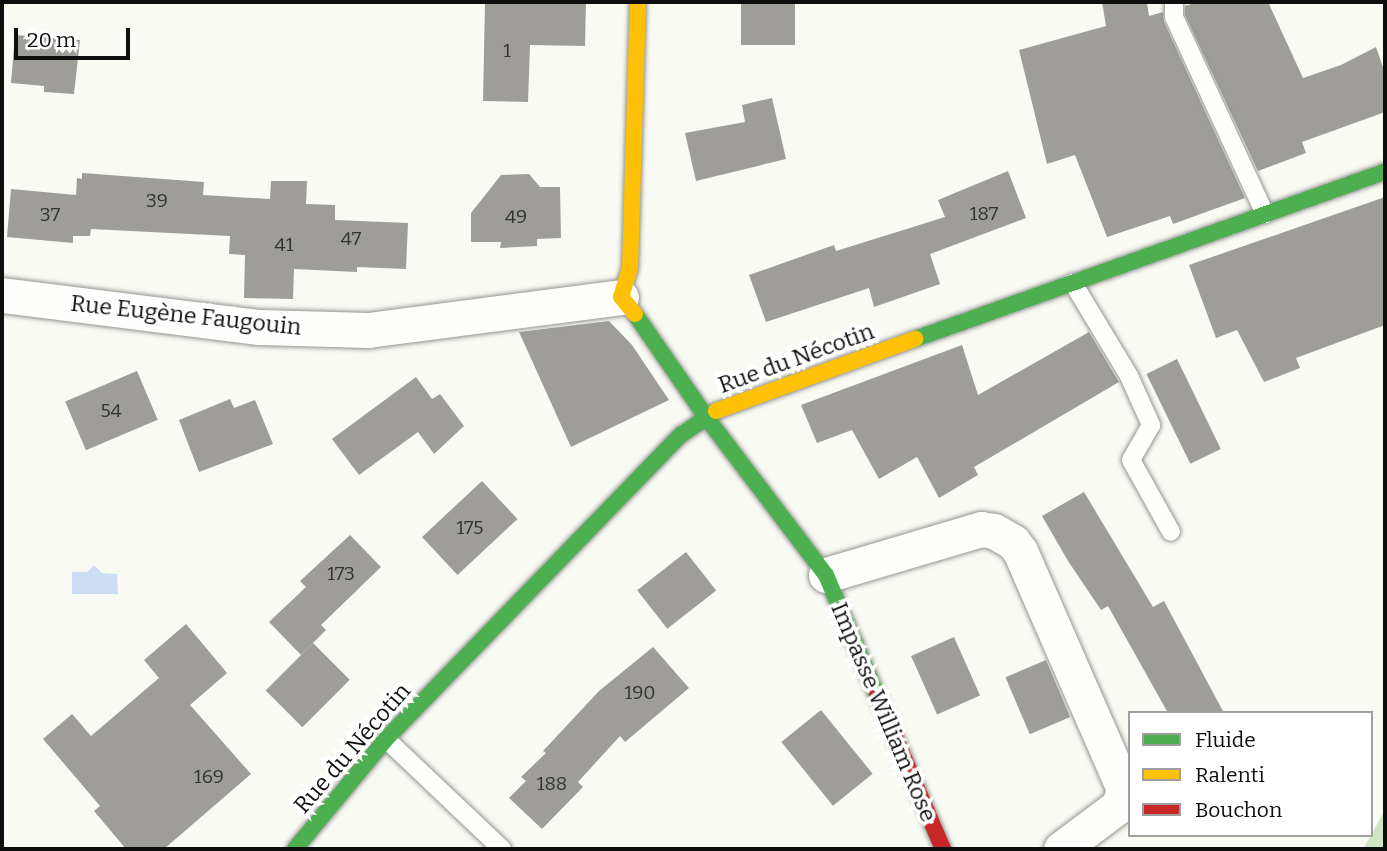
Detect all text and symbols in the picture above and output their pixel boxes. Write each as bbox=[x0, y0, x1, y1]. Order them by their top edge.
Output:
scale bar bbox=[18, 14, 133, 58]
text: 20 m bbox=[27, 27, 76, 53]
house number: 1 bbox=[503, 40, 511, 62]
house number: 39 bbox=[146, 190, 168, 212]
house number: 187 bbox=[970, 203, 998, 225]
house number: 37 bbox=[40, 204, 60, 226]
house number: 49 bbox=[505, 206, 527, 228]
house number: 47 bbox=[341, 228, 361, 250]
house number: 41 bbox=[275, 234, 293, 256]
street label: Rue Eugène Faugouin bbox=[69, 289, 303, 341]
street label: Rue du Nécotin bbox=[714, 317, 878, 399]
house number: 54 bbox=[100, 400, 122, 422]
house number: 175 bbox=[457, 517, 483, 539]
house number: 173 bbox=[327, 563, 355, 585]
street label: Impasse William Rose bbox=[825, 598, 943, 826]
street label: Rue du Nécotin bbox=[288, 677, 416, 819]
house number: 190 bbox=[624, 682, 656, 704]
legend bbox=[1128, 711, 1373, 837]
text: Fluide bbox=[1195, 727, 1256, 753]
text: Ralenti bbox=[1195, 762, 1265, 788]
house number: 169 bbox=[194, 766, 224, 788]
house number: 188 bbox=[537, 773, 567, 795]
text: Bouchon bbox=[1195, 797, 1282, 823]

